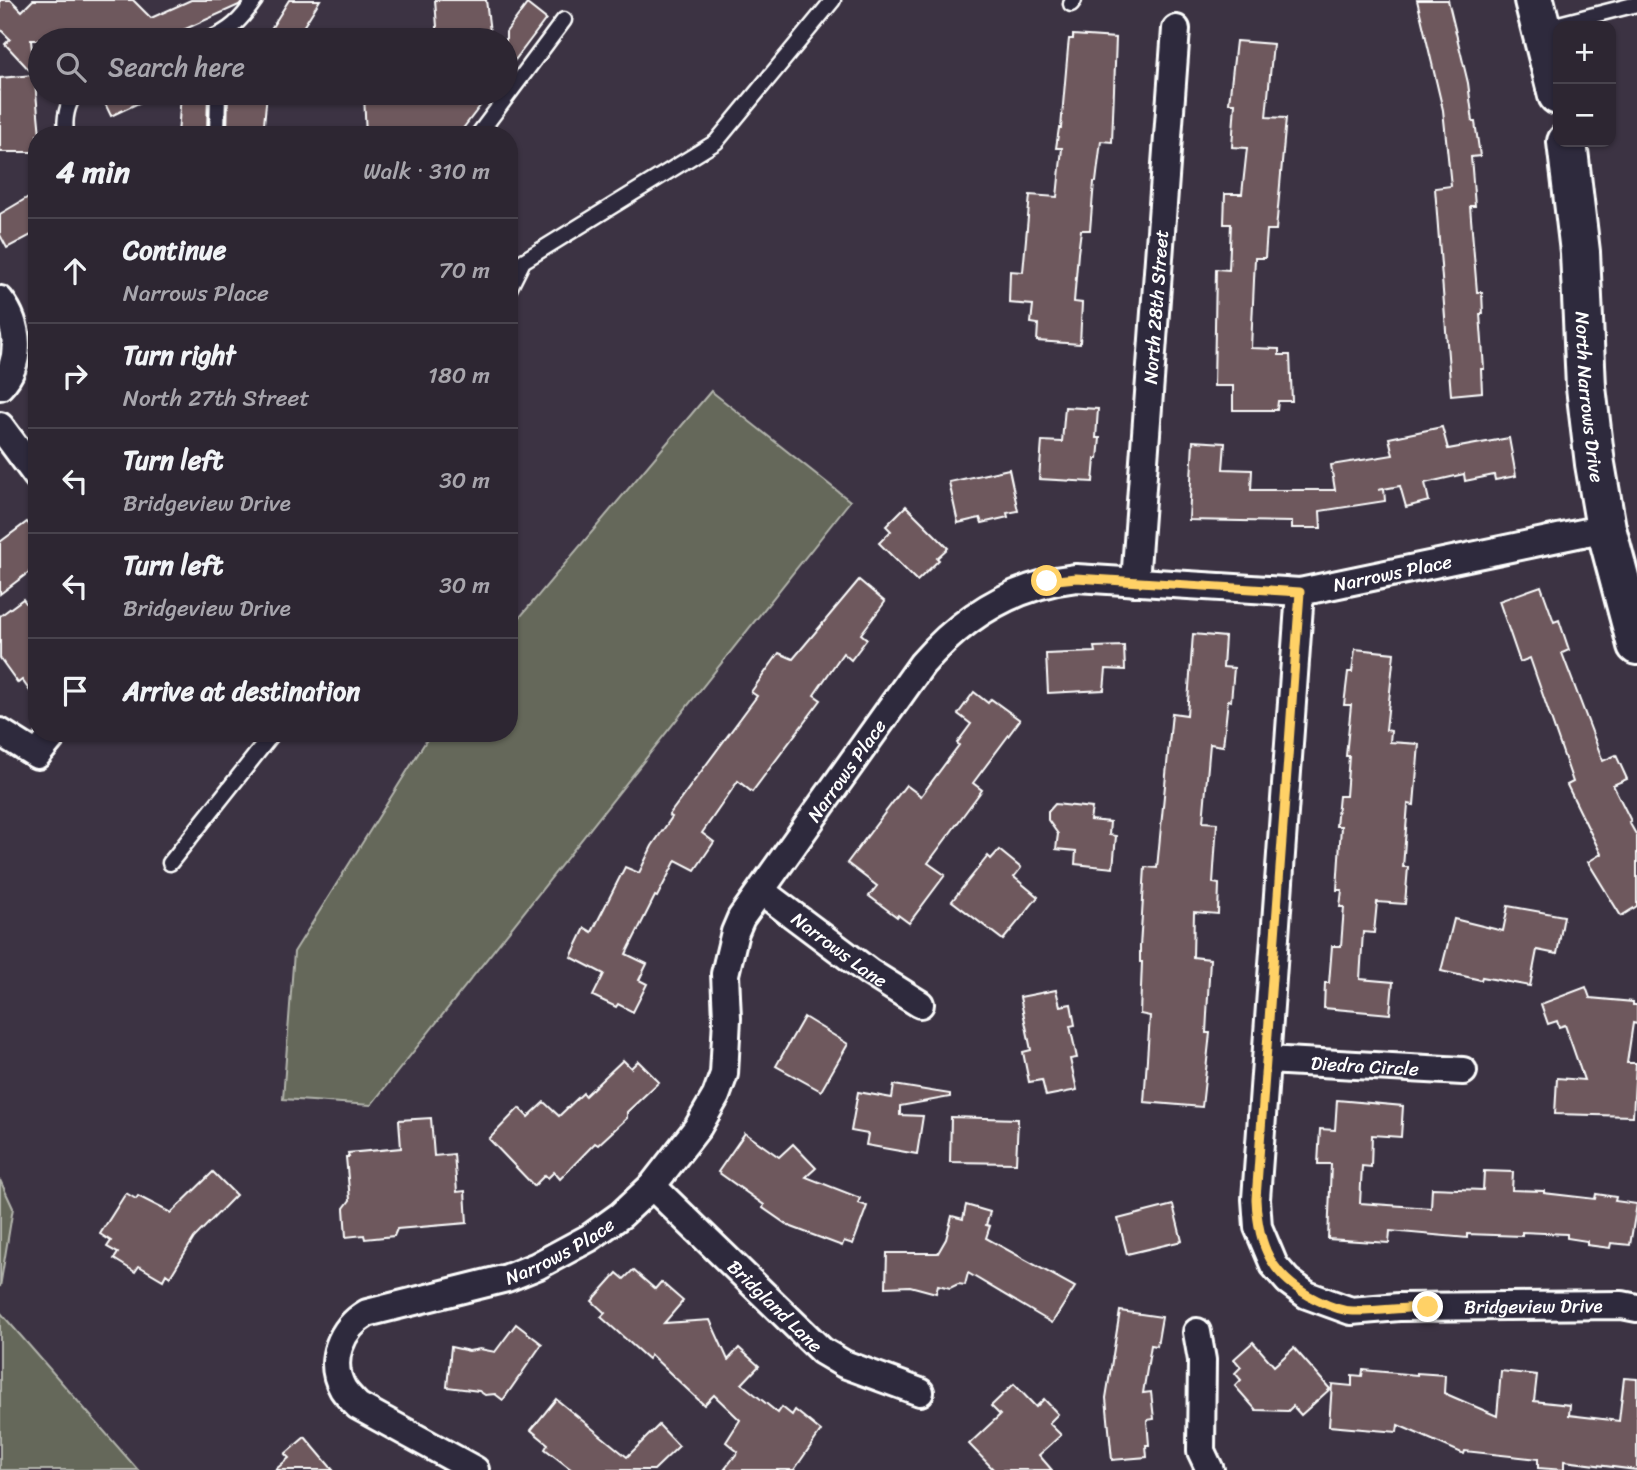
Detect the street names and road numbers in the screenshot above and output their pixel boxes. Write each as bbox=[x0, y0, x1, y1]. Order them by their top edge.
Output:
street label: North 28th Street bbox=[1133, 228, 1178, 385]
street label: North Narrows Drive bbox=[1566, 311, 1614, 485]
street label: Narrows Place bbox=[1330, 544, 1455, 601]
street label: Narrows Place bbox=[798, 711, 895, 829]
street label: Narrows Lane bbox=[784, 903, 895, 997]
street label: Diedra Circle bbox=[1310, 1046, 1420, 1085]
street label: Narrows Place bbox=[500, 1208, 622, 1294]
street label: Bridgland Lane bbox=[720, 1251, 831, 1361]
street label: Bridgeview Drive bbox=[1464, 1289, 1603, 1323]

